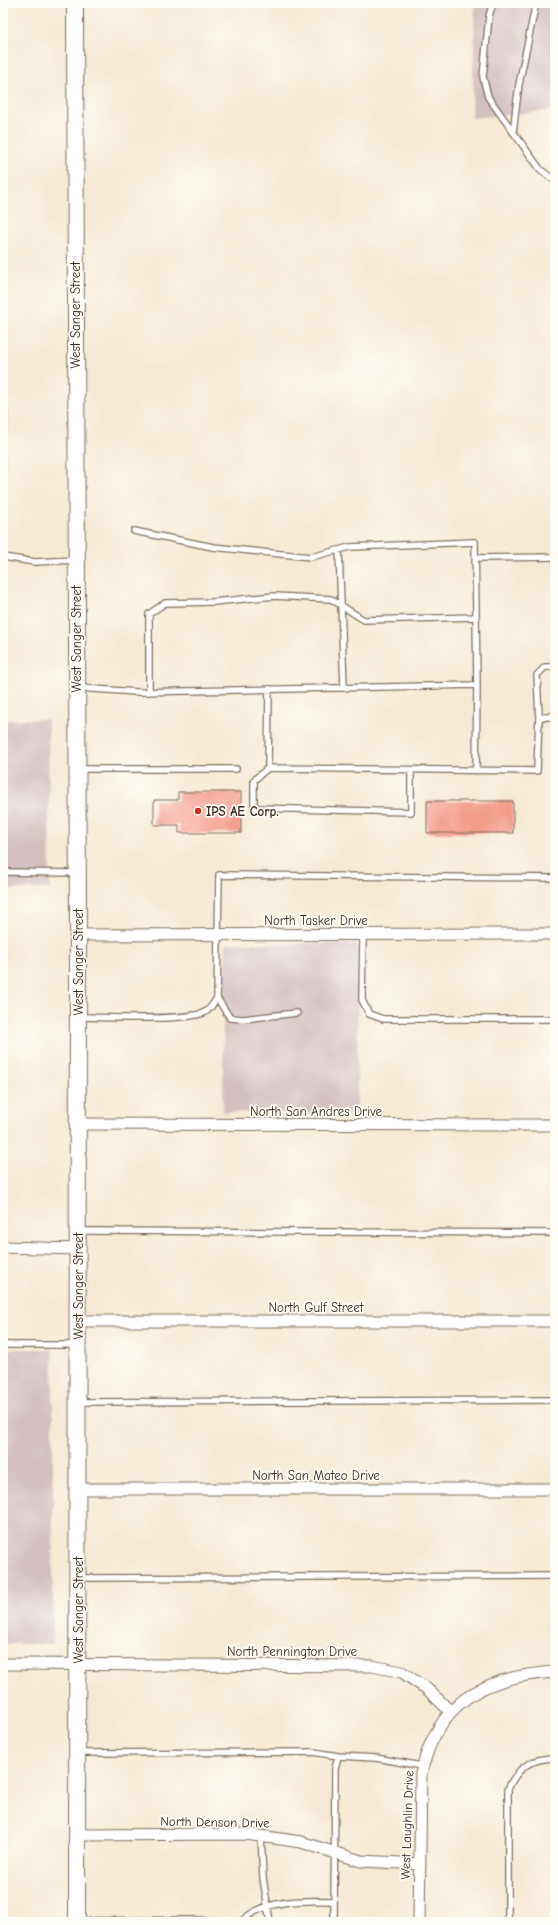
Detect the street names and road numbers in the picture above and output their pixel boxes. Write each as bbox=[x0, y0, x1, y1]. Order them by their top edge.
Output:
street label: West Sanger Street bbox=[68, 260, 83, 368]
street label: West Sanger Street bbox=[69, 584, 84, 692]
street label: West Sanger Street bbox=[71, 907, 86, 1015]
street label: North Tasker Drive bbox=[264, 913, 368, 928]
street label: North San Andres Drive bbox=[250, 1104, 382, 1119]
street label: West Sanger Street bbox=[71, 1231, 86, 1339]
street label: North Gulf Street bbox=[269, 1300, 365, 1315]
street label: North San Mateo Drive bbox=[252, 1468, 380, 1483]
street label: West Sanger Street bbox=[71, 1555, 86, 1663]
street label: North Pennington Drive bbox=[227, 1644, 357, 1659]
street label: West Laughlin Drive bbox=[398, 1770, 416, 1880]
street label: North Denson Drive bbox=[160, 1814, 270, 1830]

